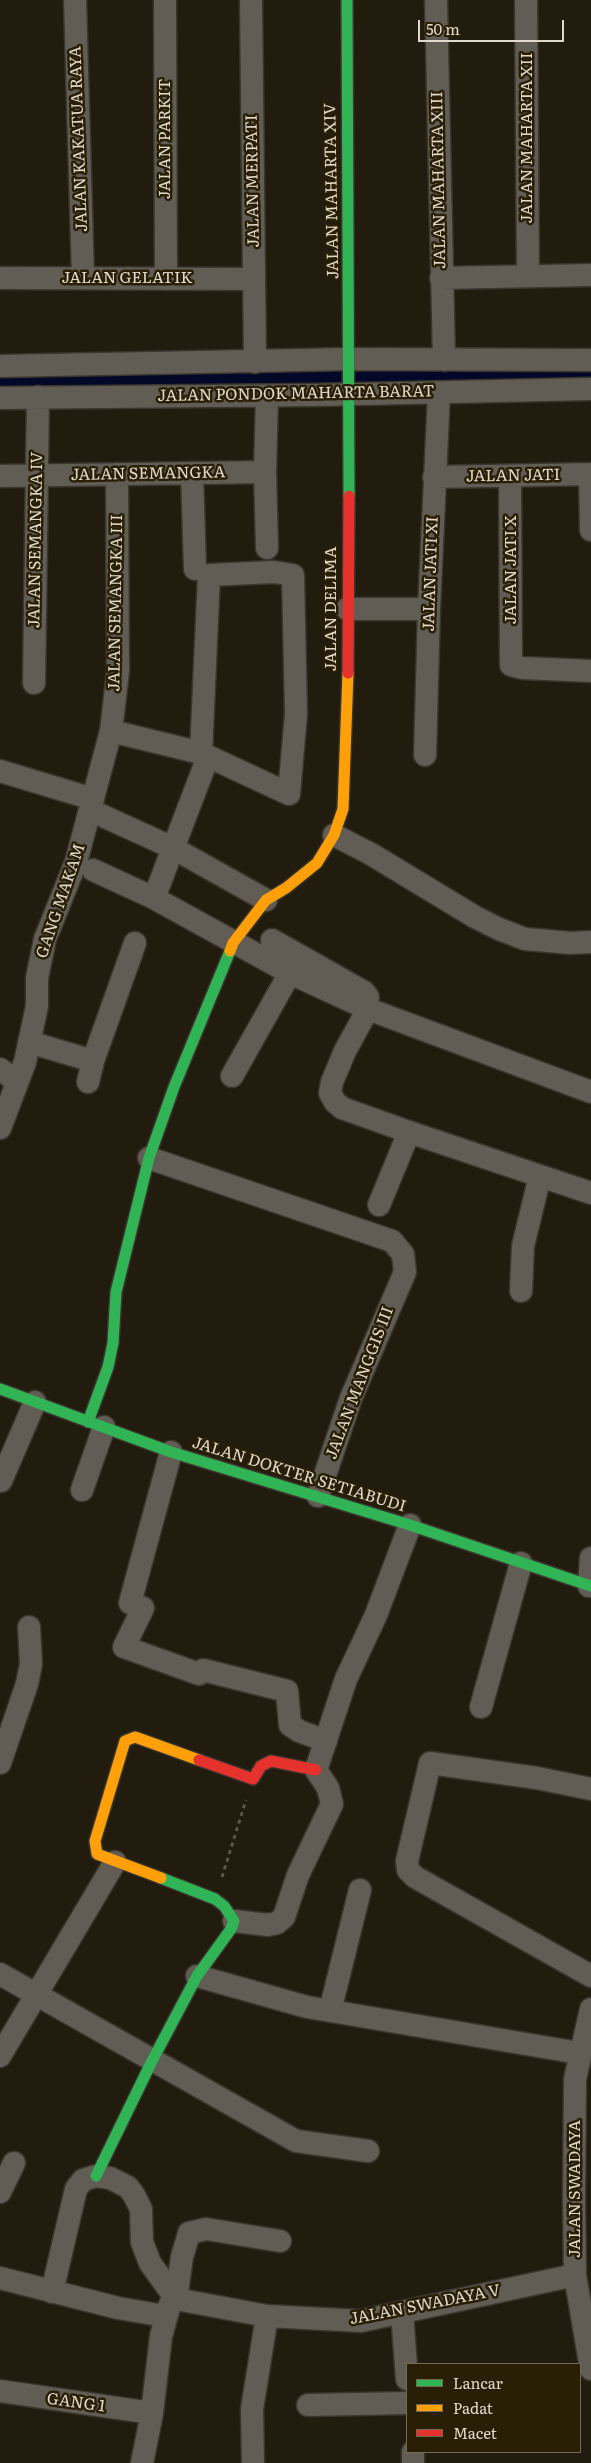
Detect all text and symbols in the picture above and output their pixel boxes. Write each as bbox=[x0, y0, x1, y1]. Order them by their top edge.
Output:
scale bar bbox=[421, 10, 567, 42]
text: 50 m bbox=[426, 17, 460, 40]
street label: JALAN KAKATUA RAYA bbox=[66, 46, 92, 232]
street label: JALAN MAHARTA XII bbox=[517, 53, 537, 223]
street label: JALAN PARKIT bbox=[155, 79, 175, 199]
street label: JALAN MAHARTA XIII bbox=[428, 91, 450, 269]
street label: JALAN MAHARTA XIV bbox=[321, 103, 343, 279]
street label: JALAN MERPATI bbox=[242, 114, 264, 248]
street label: JALAN GELATIK bbox=[61, 268, 193, 288]
street label: JALAN PONDOK MAHARTA BARAT bbox=[157, 382, 435, 406]
street label: JALAN SEMANGKA IV bbox=[25, 452, 47, 628]
street label: JALAN SEMANGKA bbox=[71, 463, 225, 485]
street label: JALAN JATI bbox=[466, 466, 560, 486]
street label: JALAN SEMANGKA III bbox=[105, 514, 127, 692]
street label: JALAN JATI XI bbox=[419, 516, 443, 632]
street label: JALAN JATI X bbox=[501, 516, 521, 624]
street label: JALAN DELIMA bbox=[321, 546, 341, 672]
street label: GANG MAKAM bbox=[32, 841, 90, 961]
street label: JALAN MANGGIS III bbox=[322, 1304, 398, 1462]
street label: JALAN DOKTER SETIABUDI bbox=[190, 1433, 408, 1517]
street label: JALAN SWADAYA bbox=[565, 2120, 585, 2258]
street label: JALAN SWADAYA V bbox=[348, 2281, 502, 2329]
legend bbox=[406, 2363, 581, 2453]
text: Lancar bbox=[453, 2371, 503, 2394]
street label: GANG 1 bbox=[46, 2389, 106, 2417]
text: Padat bbox=[453, 2396, 493, 2419]
text: Macet bbox=[453, 2421, 497, 2444]

